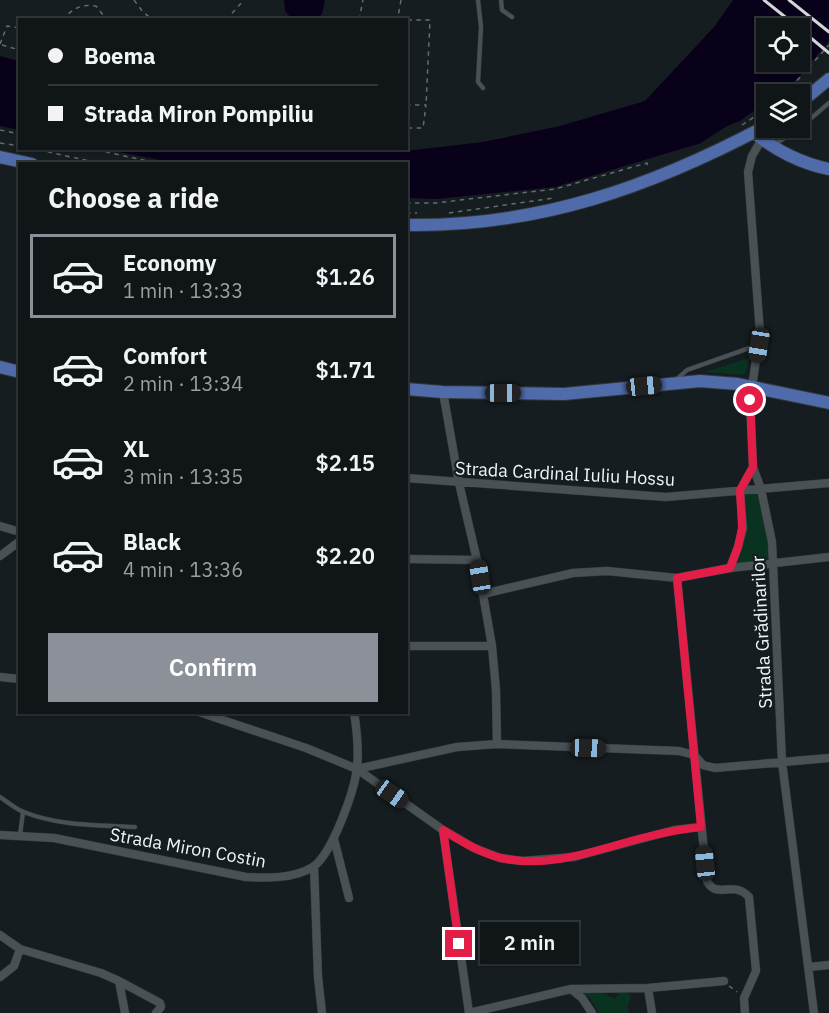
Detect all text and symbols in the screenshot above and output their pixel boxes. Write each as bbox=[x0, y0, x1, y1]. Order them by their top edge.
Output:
map controls bbox=[756, 18, 810, 138]
button: locate bbox=[756, 18, 810, 72]
text: Boema bbox=[84, 41, 156, 70]
button: layers bbox=[756, 84, 810, 138]
text: Strada Miron Pompiliu bbox=[84, 99, 314, 128]
text: Choose a ride bbox=[48, 180, 219, 215]
text: Economy bbox=[123, 248, 217, 277]
icon: car bbox=[51, 249, 105, 303]
text: $1.26 bbox=[316, 262, 375, 291]
text: 1 min · 13:33 bbox=[123, 277, 243, 304]
car bbox=[747, 326, 771, 364]
text: Comfort bbox=[123, 341, 207, 370]
icon: car bbox=[51, 342, 105, 396]
text: $1.71 bbox=[316, 355, 375, 384]
text: 2 min · 13:34 bbox=[123, 370, 243, 397]
car bbox=[625, 375, 663, 397]
car bbox=[485, 384, 521, 402]
route start bbox=[736, 386, 763, 413]
text: XL bbox=[123, 434, 149, 463]
icon: car bbox=[51, 435, 105, 489]
text: $2.15 bbox=[316, 448, 375, 477]
street label: Strada Cardinal Iuliu Hossu bbox=[454, 456, 676, 491]
text: 3 min · 13:35 bbox=[123, 463, 243, 490]
text: Black bbox=[123, 527, 181, 556]
icon: car bbox=[51, 528, 105, 582]
text: $2.20 bbox=[316, 541, 375, 570]
street label: Strada Grădinarilor bbox=[746, 554, 777, 709]
text: 4 min · 13:36 bbox=[123, 556, 243, 583]
car bbox=[468, 558, 492, 596]
button: Confirm bbox=[48, 633, 378, 702]
car bbox=[570, 738, 606, 758]
car bbox=[372, 776, 412, 812]
street label: Strada Miron Costin bbox=[108, 822, 268, 873]
car bbox=[694, 844, 716, 882]
callout: 2 min bbox=[480, 923, 579, 965]
text: 2 min bbox=[504, 929, 555, 956]
route end bbox=[445, 930, 472, 957]

